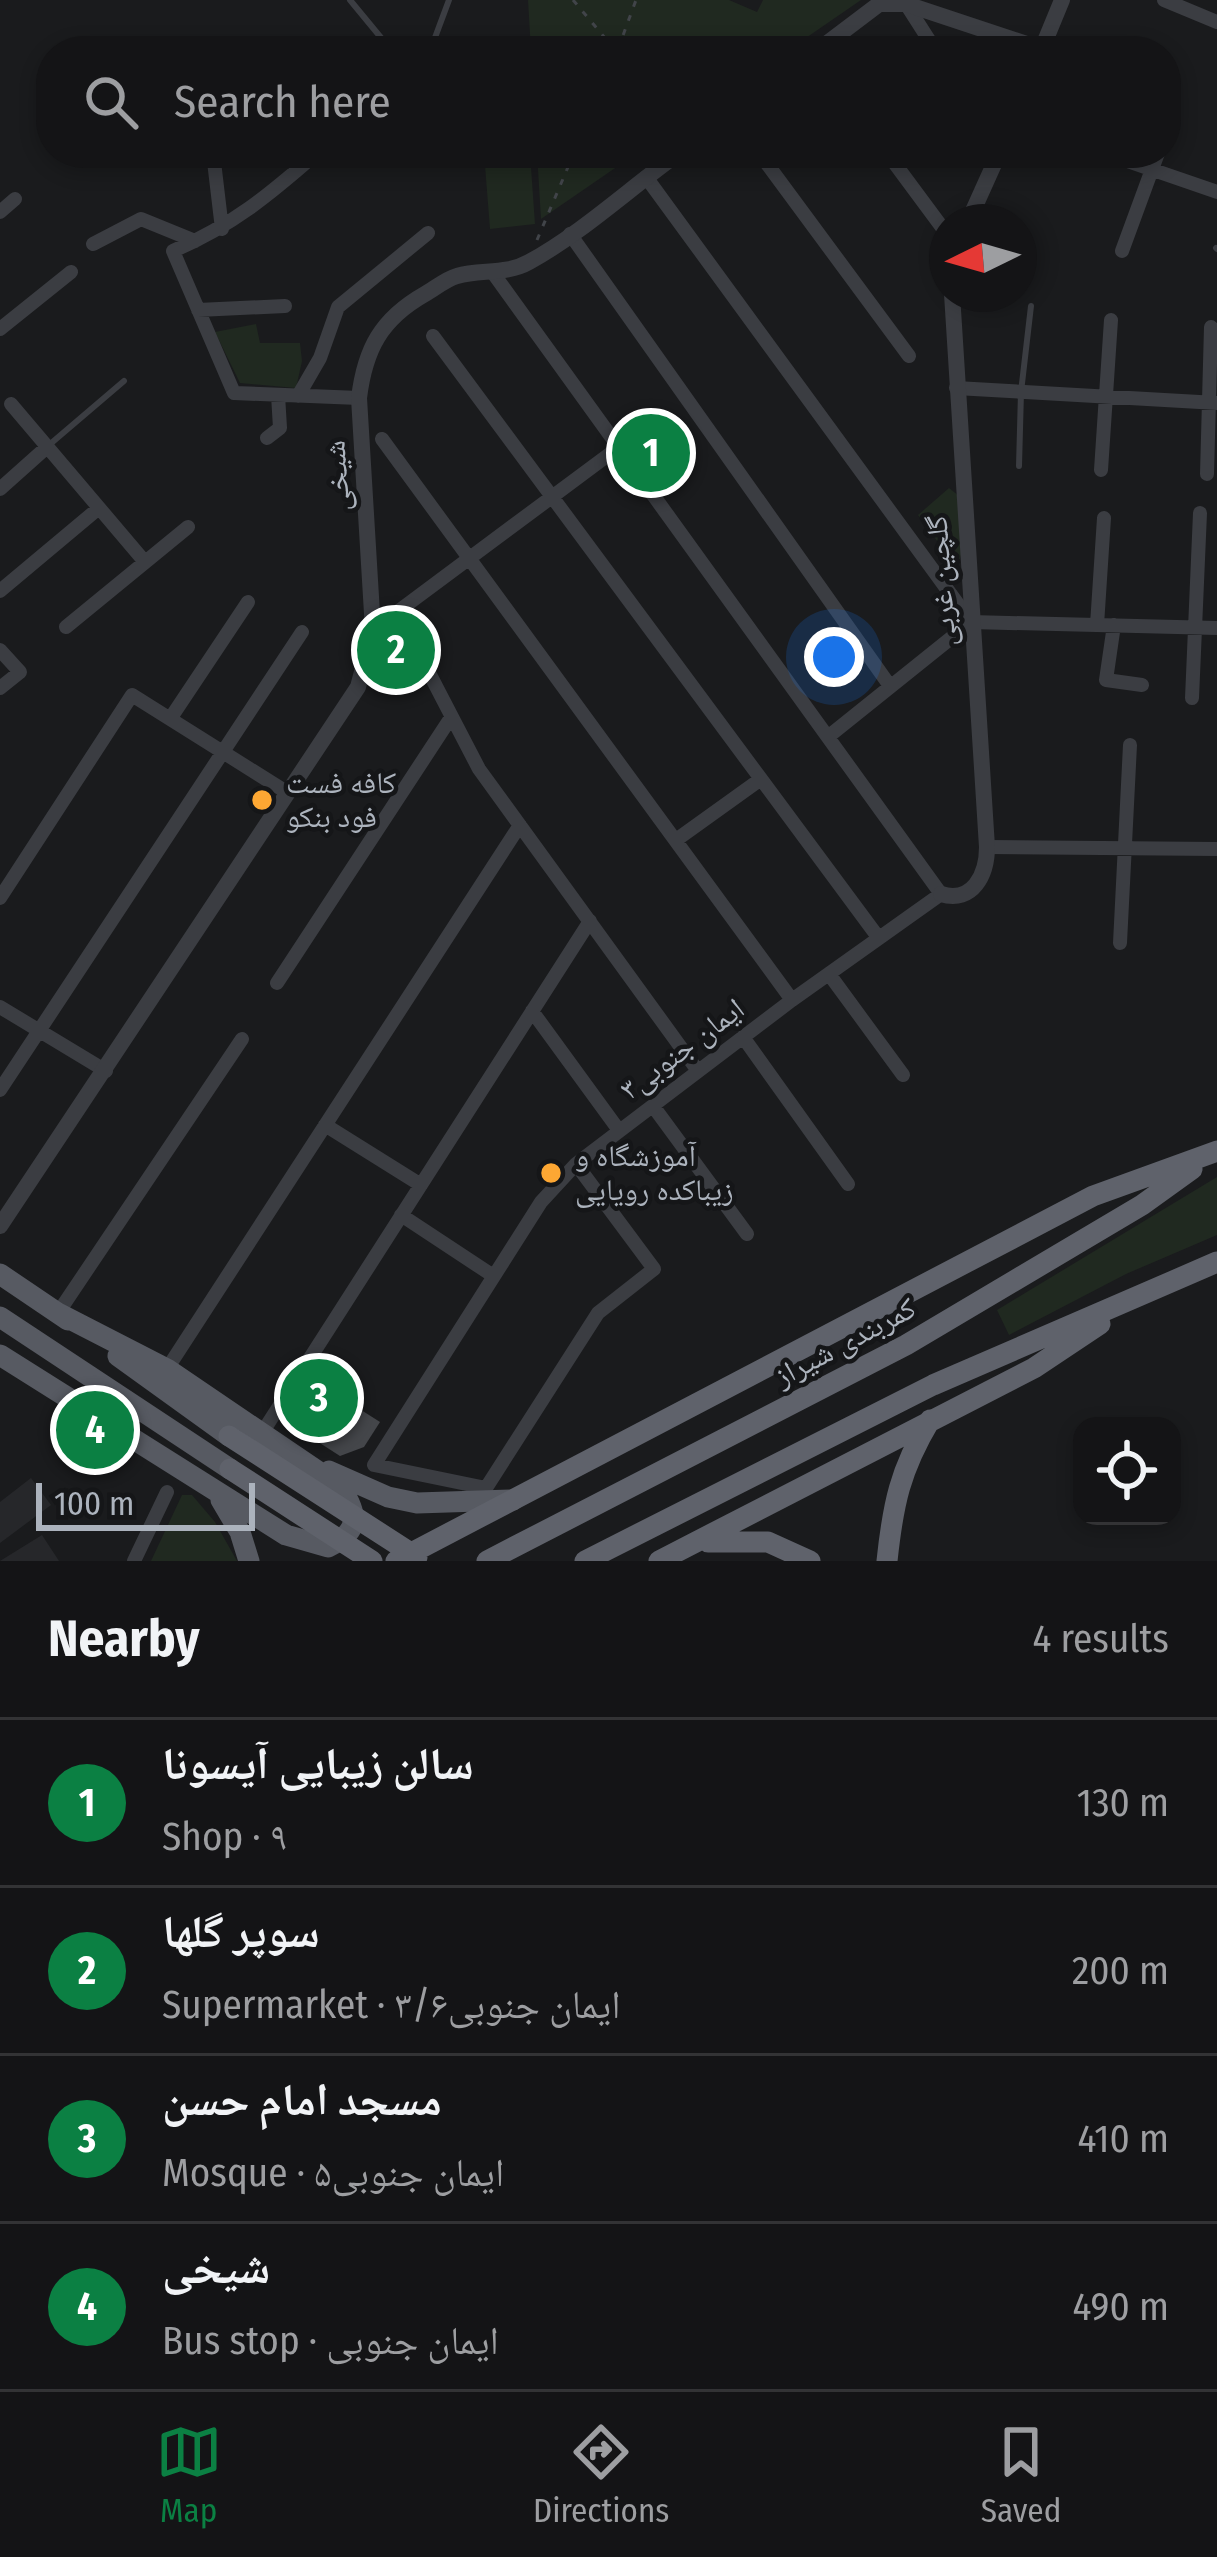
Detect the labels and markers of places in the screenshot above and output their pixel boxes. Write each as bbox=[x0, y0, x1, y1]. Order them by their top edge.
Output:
pin: 1 bbox=[612, 408, 690, 498]
pin: 2 bbox=[357, 605, 435, 695]
place label: کافه فست فود بنکو bbox=[286, 765, 396, 835]
marker: کافه فست فود بنکو bbox=[249, 787, 275, 813]
place label: آموزشگاه و زیباکده رویایی bbox=[575, 1138, 734, 1208]
marker: آموزشگاه و زیباکده رویایی bbox=[538, 1160, 564, 1186]
pin: 3 bbox=[280, 1353, 358, 1443]
pin: 4 bbox=[56, 1385, 134, 1475]

